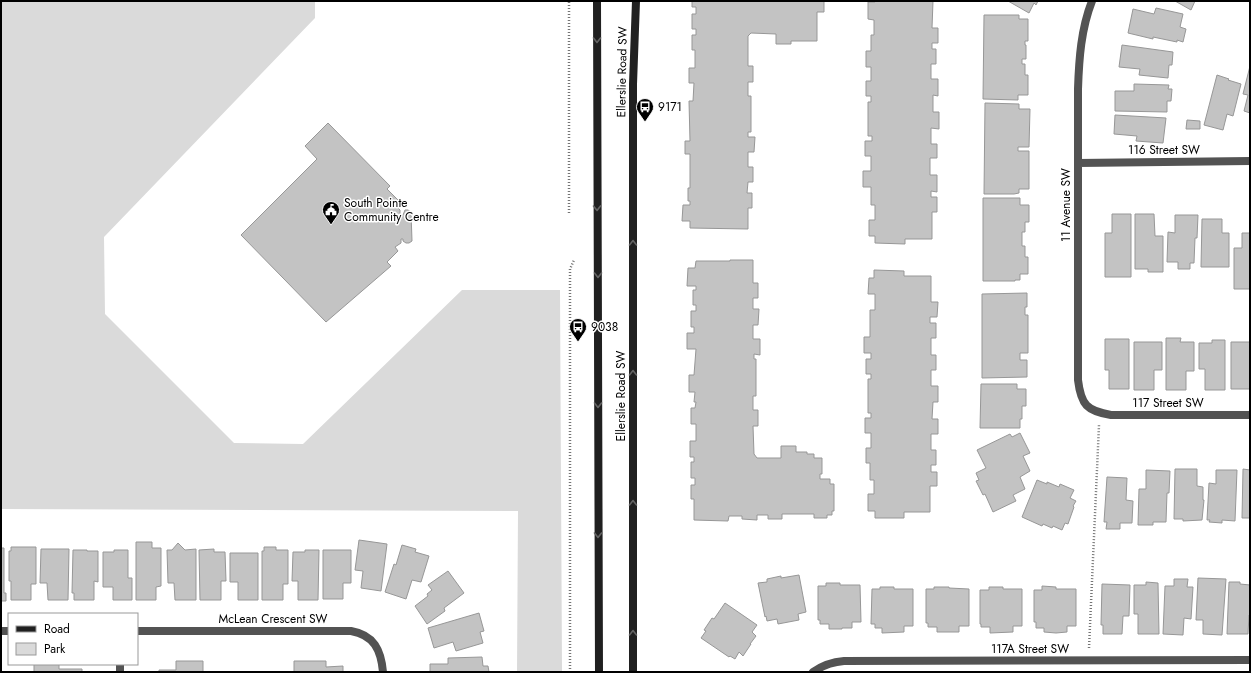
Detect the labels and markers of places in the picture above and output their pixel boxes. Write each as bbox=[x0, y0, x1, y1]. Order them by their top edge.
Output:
bus stop icon: 9171 bbox=[635, 97, 655, 122]
place label: 9171 bbox=[658, 98, 682, 116]
place label: South Pointe Community Centre bbox=[344, 194, 439, 226]
public building icon: South Pointe Community Centre bbox=[321, 200, 341, 225]
bus stop icon: 9038 bbox=[568, 317, 588, 342]
place label: 9038 bbox=[591, 318, 618, 336]

